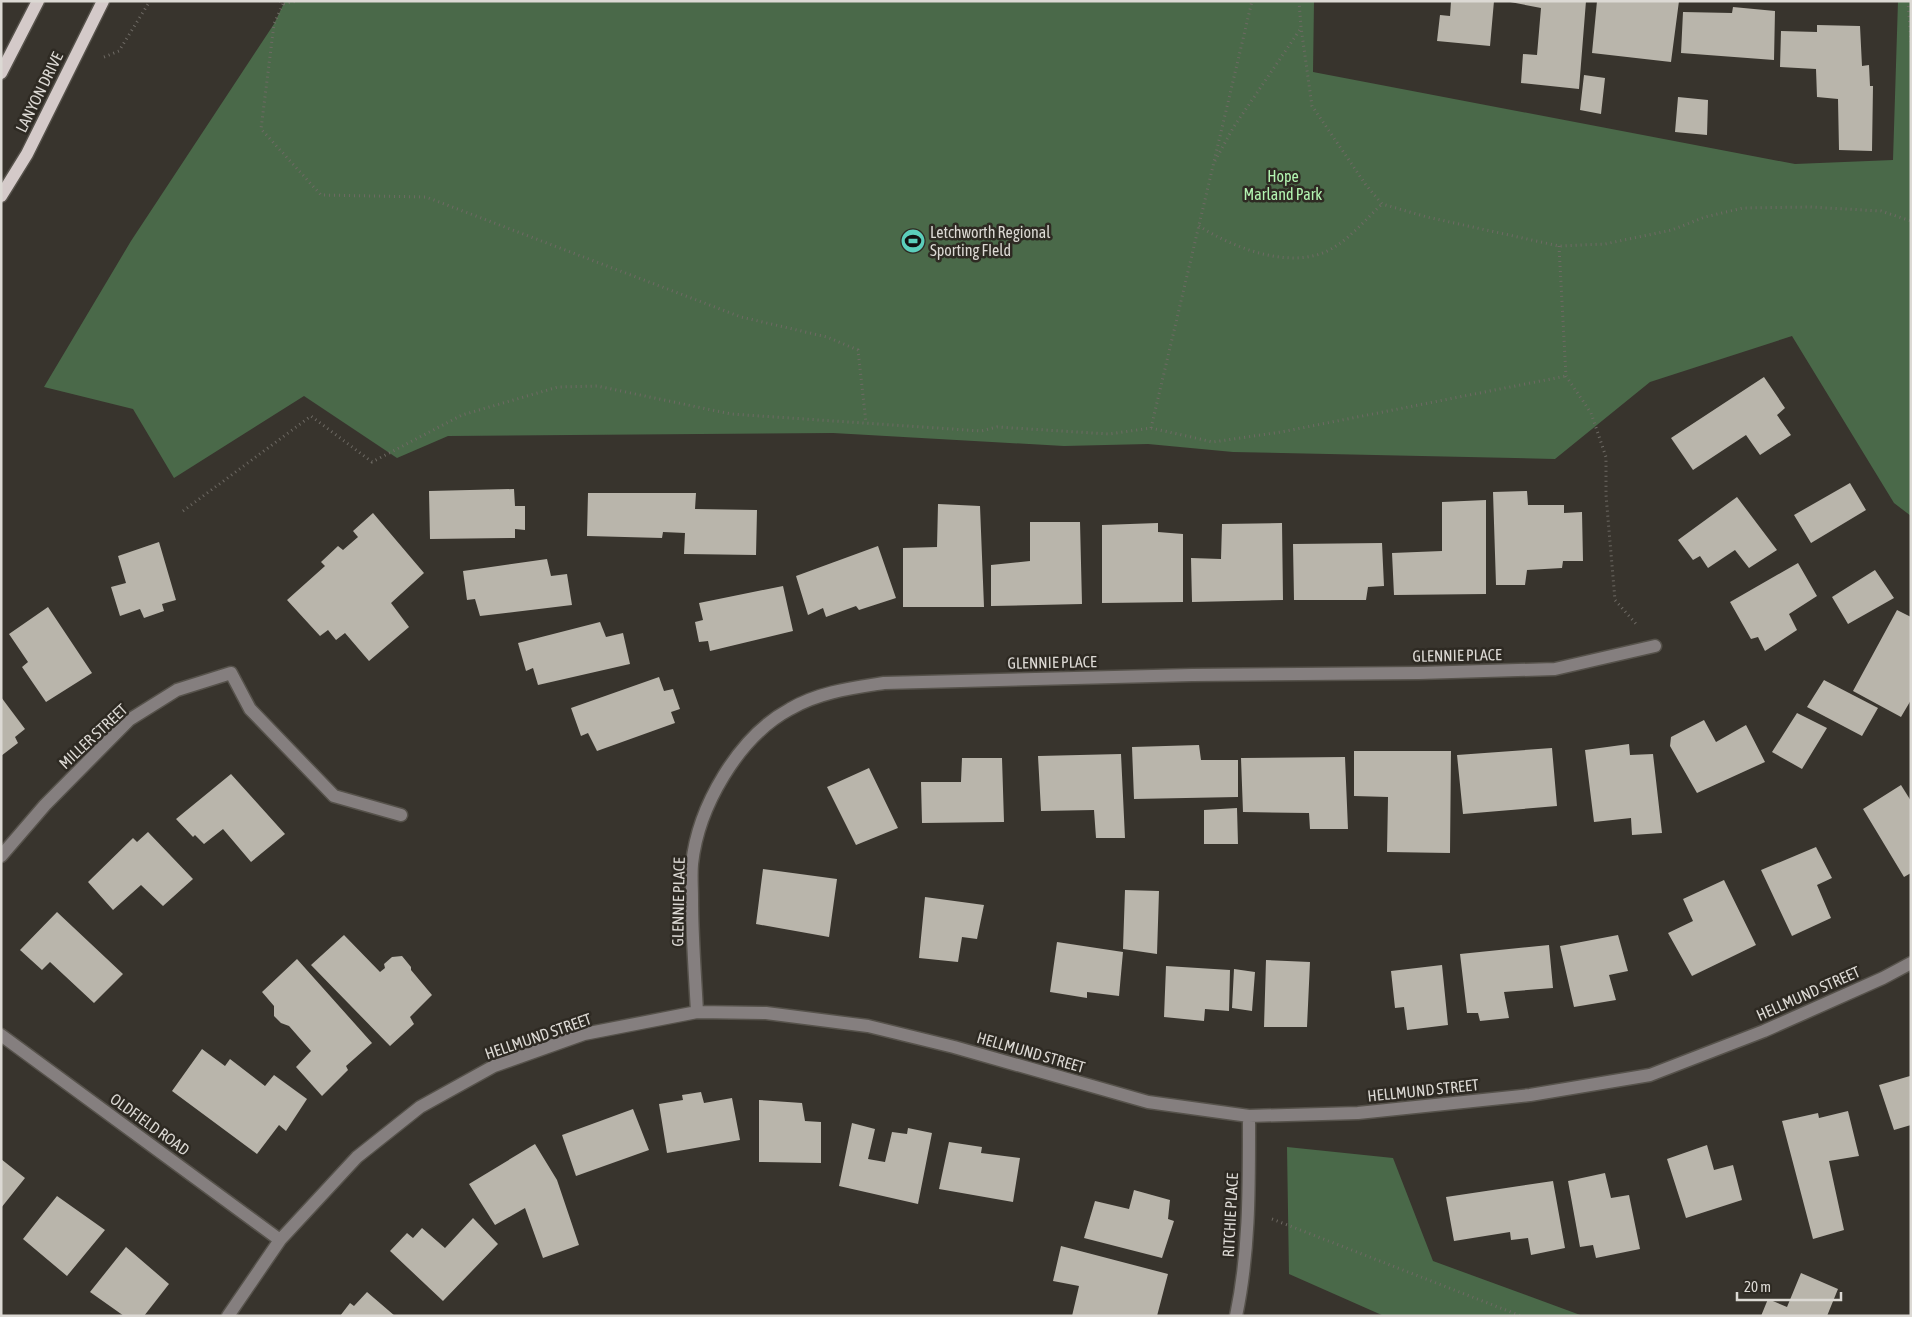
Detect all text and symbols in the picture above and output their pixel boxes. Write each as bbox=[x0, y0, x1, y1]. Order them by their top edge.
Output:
street label: LANYON DRIVE bbox=[12, 49, 66, 135]
park label: Hope Marland Park bbox=[1244, 167, 1322, 203]
place label: Letchworth Regional Sporting FIeld bbox=[930, 223, 1051, 260]
sports icon: Letchworth Regional Sporting FIeld bbox=[900, 228, 926, 254]
street label: GLENNIE PLACE bbox=[1412, 645, 1502, 665]
street label: GLENNIE PLACE bbox=[1007, 652, 1097, 672]
street label: MILLER STREET bbox=[55, 700, 131, 772]
street label: GLENNIE PLACE bbox=[668, 857, 688, 947]
street label: HELLMUND STREET bbox=[1753, 962, 1863, 1024]
street label: HELLMUND STREET bbox=[482, 1009, 594, 1063]
street label: HELLMUND STREET bbox=[975, 1028, 1087, 1076]
street label: HELLMUND STREET bbox=[1367, 1075, 1479, 1105]
street label: OLDFIELD ROAD bbox=[107, 1089, 193, 1159]
street label: RITCHIE PLACE bbox=[1219, 1172, 1241, 1258]
scale bar bbox=[1737, 1270, 1841, 1302]
text: 20 m bbox=[1744, 1278, 1771, 1295]

